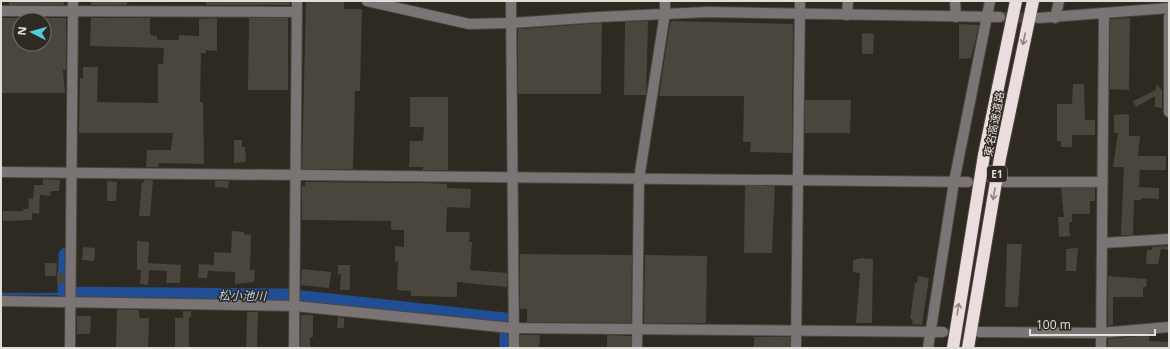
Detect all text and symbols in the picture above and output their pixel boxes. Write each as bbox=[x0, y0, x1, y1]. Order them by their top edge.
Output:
north arrow bbox=[12, 12, 52, 52]
text: N bbox=[14, 26, 29, 36]
one-way arrow bbox=[1020, 32, 1028, 45]
street label: 東名高速道路 bbox=[980, 90, 1007, 158]
road number: E1 bbox=[987, 166, 1007, 182]
one-way arrow bbox=[989, 187, 997, 200]
water label: 松小池川 bbox=[218, 287, 268, 304]
one-way arrow bbox=[954, 303, 962, 316]
scale bar bbox=[1030, 311, 1155, 337]
text: 100 m bbox=[1036, 316, 1071, 333]

